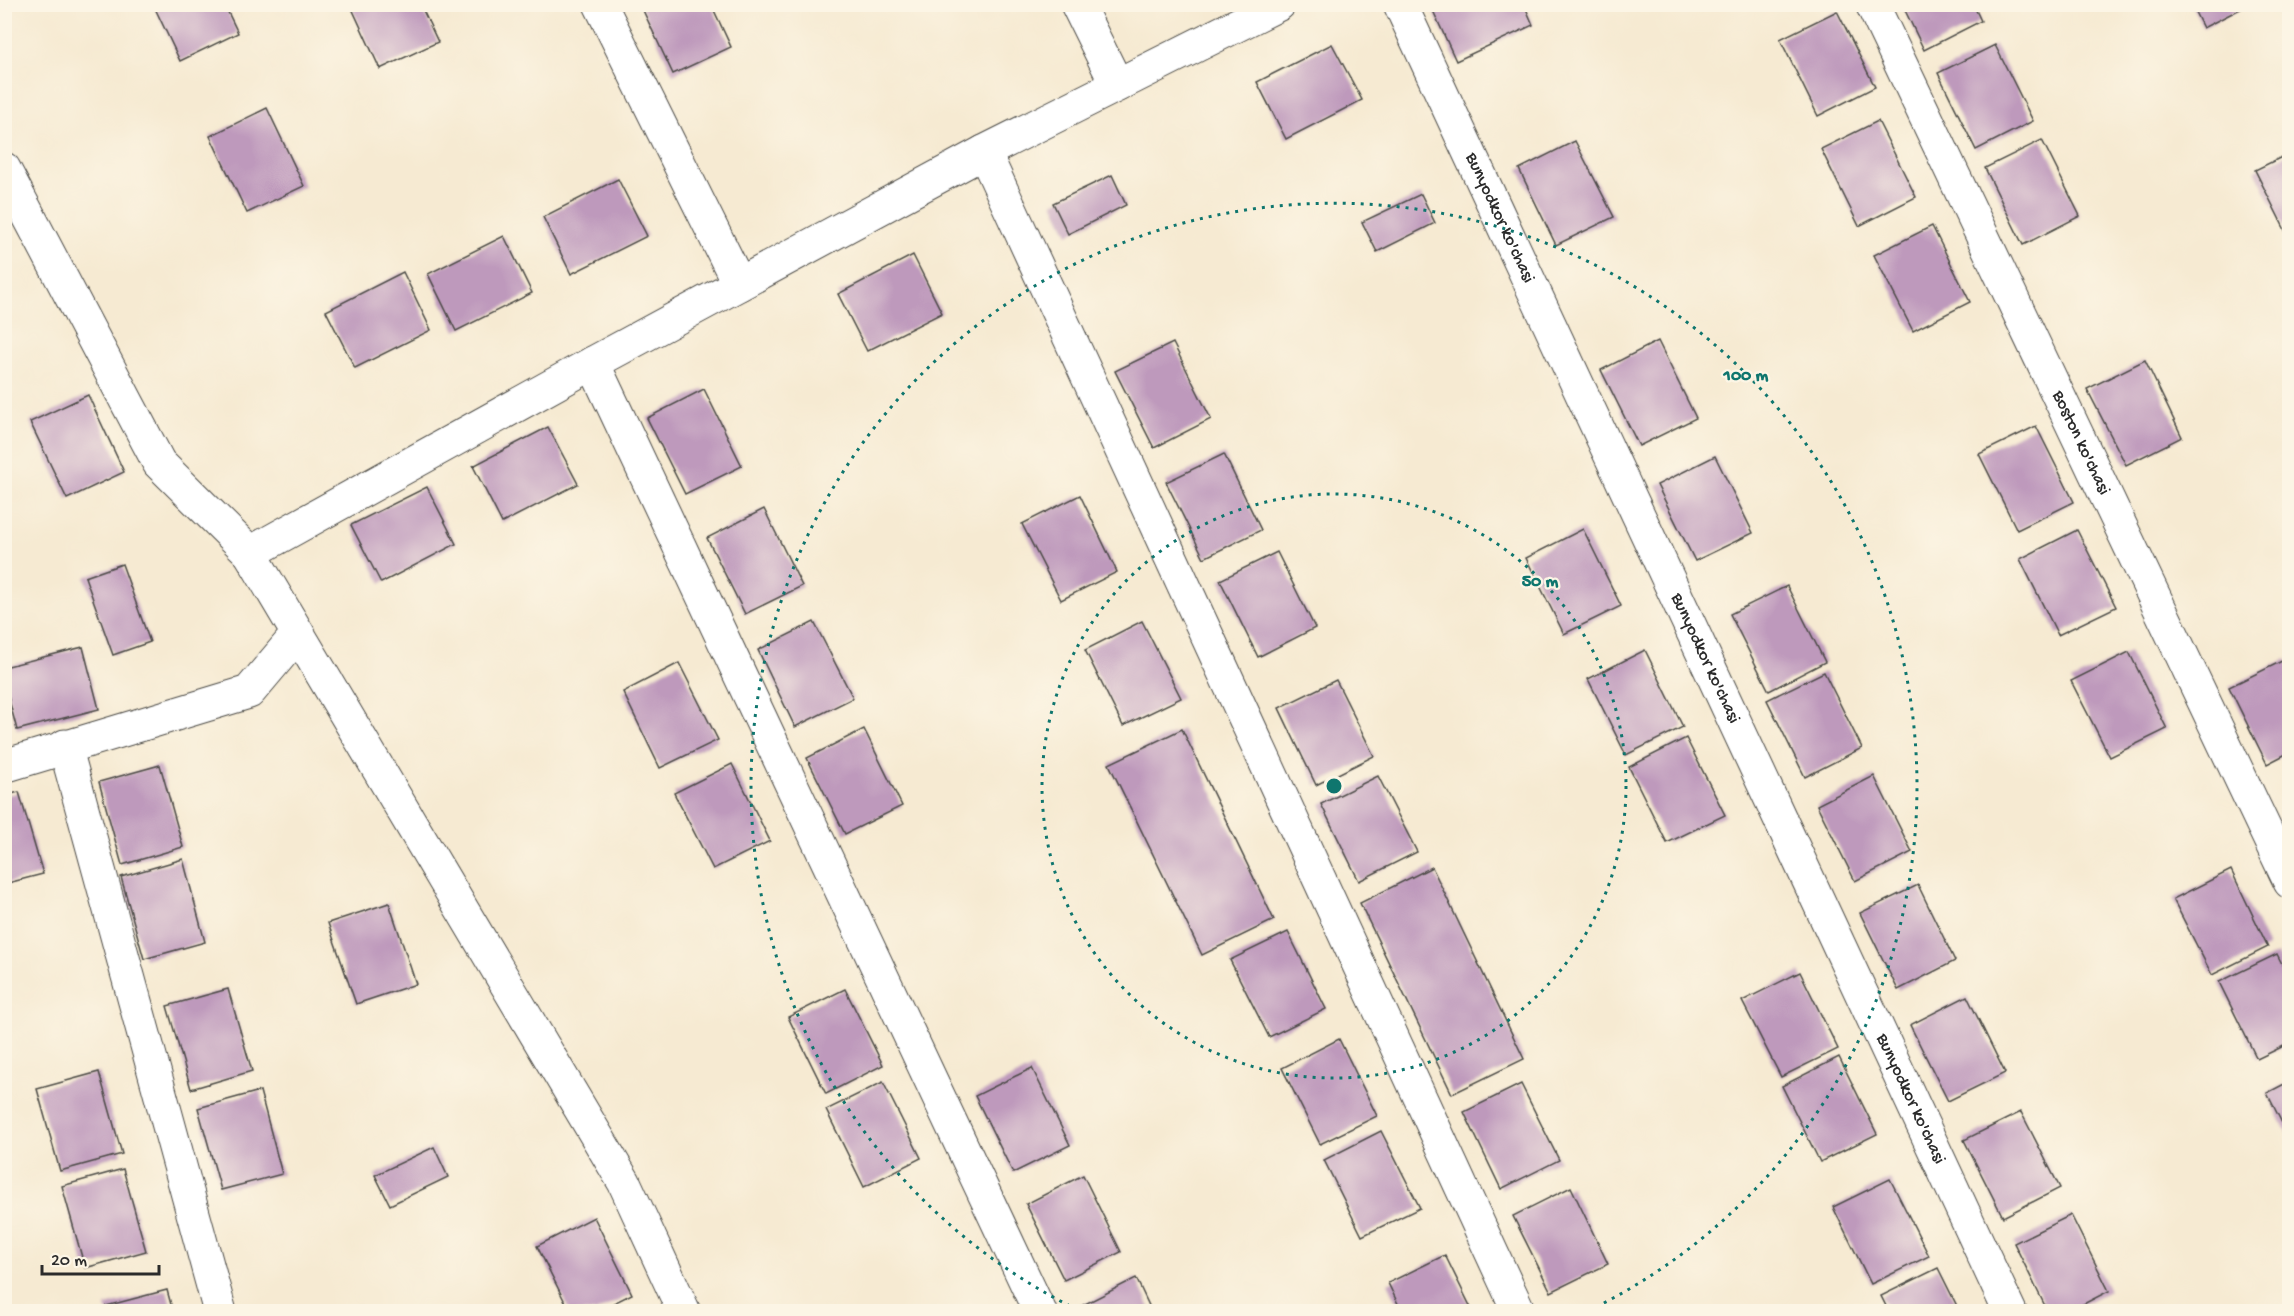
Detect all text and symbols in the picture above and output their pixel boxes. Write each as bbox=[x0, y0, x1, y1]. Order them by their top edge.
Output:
street label: Bunyodkor ko'chasi bbox=[1460, 149, 1539, 286]
text: 100 m bbox=[1723, 366, 1769, 387]
street label: Boston ko'chasi bbox=[2047, 386, 2115, 498]
text: 50 m bbox=[1522, 572, 1559, 593]
street label: Bunyodkor ko'chasi bbox=[1665, 589, 1745, 727]
centre of rings bbox=[1324, 776, 1344, 796]
street label: Bunyodkor ko'chasi bbox=[1871, 1029, 1950, 1167]
scale bar bbox=[42, 1238, 159, 1276]
text: 20 m bbox=[51, 1251, 87, 1272]

